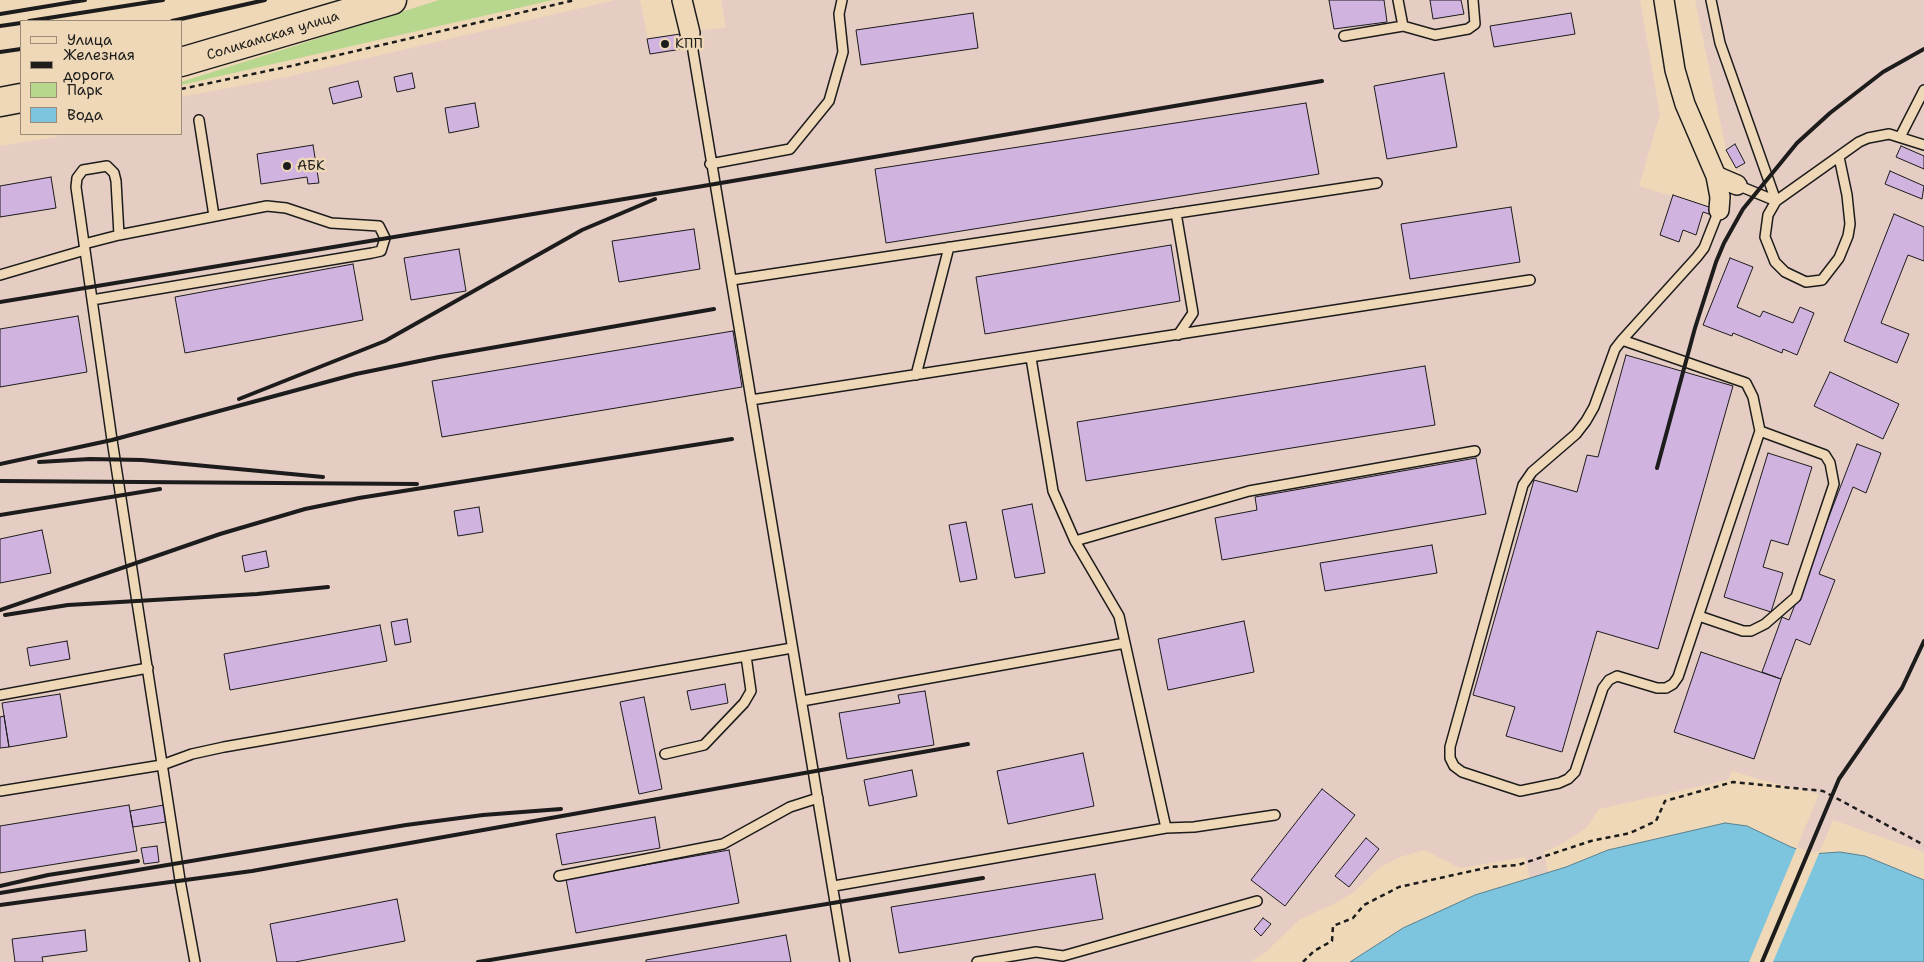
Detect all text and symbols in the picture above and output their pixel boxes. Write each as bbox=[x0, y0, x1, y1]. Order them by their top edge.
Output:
street label: Соликамская улица bbox=[205, 8, 341, 64]
legend bbox=[20, 20, 182, 135]
text: Улица bbox=[67, 30, 112, 50]
place label: КПП bbox=[675, 36, 703, 52]
marker: КПП bbox=[659, 38, 671, 50]
text: Железная дорога bbox=[63, 45, 135, 85]
text: Парк bbox=[67, 80, 103, 100]
text: Вода bbox=[67, 105, 103, 125]
place label: АБК bbox=[297, 158, 325, 174]
marker: АБК bbox=[281, 160, 293, 172]

